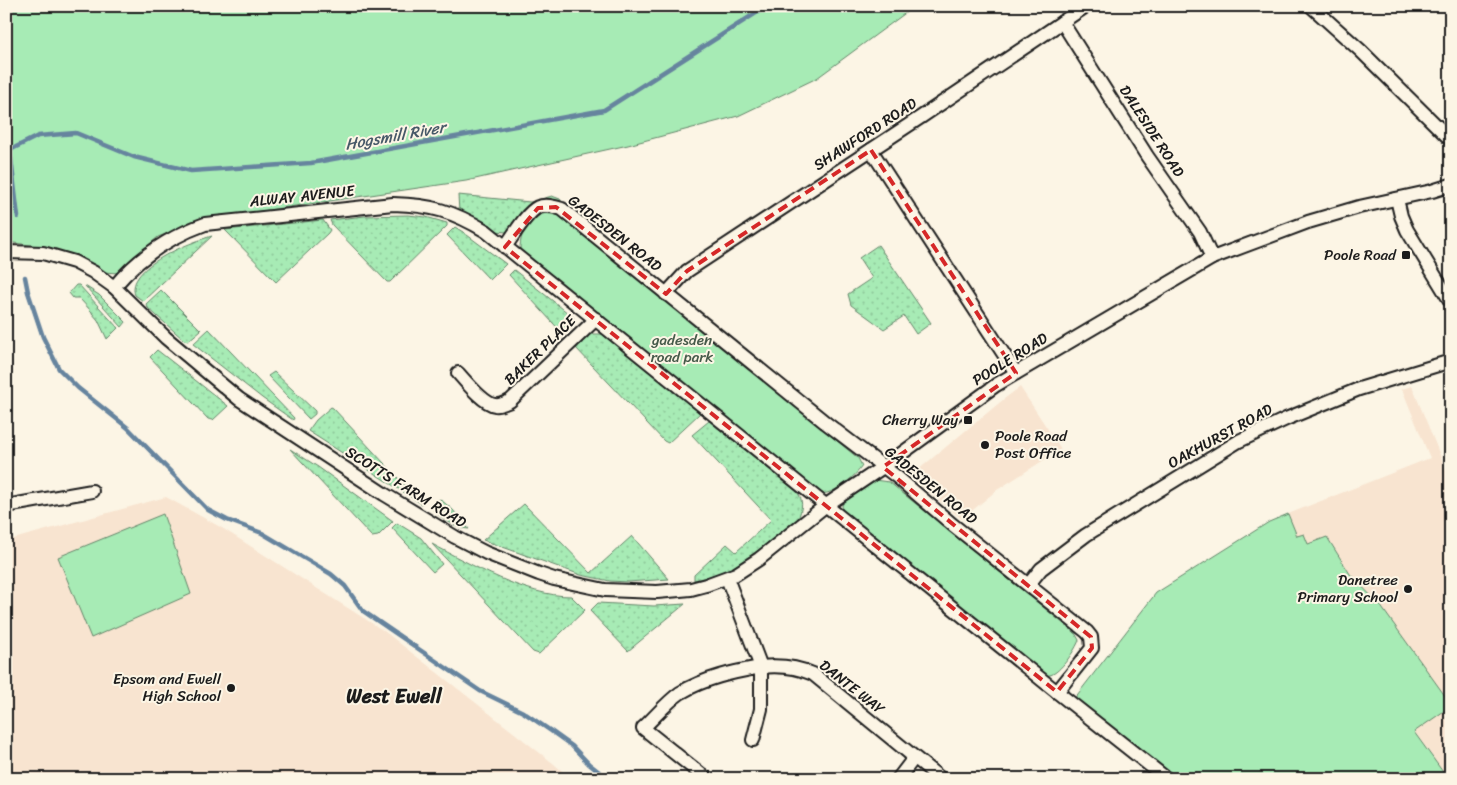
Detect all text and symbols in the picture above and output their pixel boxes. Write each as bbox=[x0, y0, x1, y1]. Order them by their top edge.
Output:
street label: DALESIDE ROAD bbox=[1112, 80, 1192, 182]
street label: SHAWFORD ROAD bbox=[808, 91, 922, 177]
water label: Hogsmill River bbox=[343, 112, 451, 159]
street label: ALWAY AVENUE bbox=[247, 177, 357, 215]
street label: GADESDEN ROAD bbox=[562, 188, 668, 278]
place label: Poole Road bbox=[1324, 242, 1397, 268]
marker: Poole Road bbox=[1400, 249, 1412, 261]
street label: BAKER PLACE bbox=[498, 307, 584, 392]
street label: POOLE ROAD bbox=[967, 325, 1053, 393]
park label: gadesden road park bbox=[651, 327, 713, 370]
street label: OAKHURST ROAD bbox=[1163, 396, 1277, 476]
place label: Cherry Way bbox=[882, 407, 958, 433]
marker: Cherry Way bbox=[962, 414, 974, 426]
place label: Poole Road Post Office bbox=[995, 423, 1072, 466]
street label: SCOTTS FARM ROAD bbox=[340, 439, 472, 535]
street label: GADESDEN ROAD bbox=[879, 439, 983, 531]
marker: Poole Road Post Office bbox=[979, 439, 991, 451]
place label: Danetree Primary School bbox=[1297, 567, 1399, 610]
marker: Danetree Primary School bbox=[1402, 583, 1414, 595]
street label: DANTE WAY bbox=[813, 653, 891, 722]
place label: Epsom and Ewell High School bbox=[113, 666, 222, 709]
district label: West Ewell bbox=[346, 679, 443, 714]
marker: Epsom and Ewell High School bbox=[225, 682, 237, 694]

